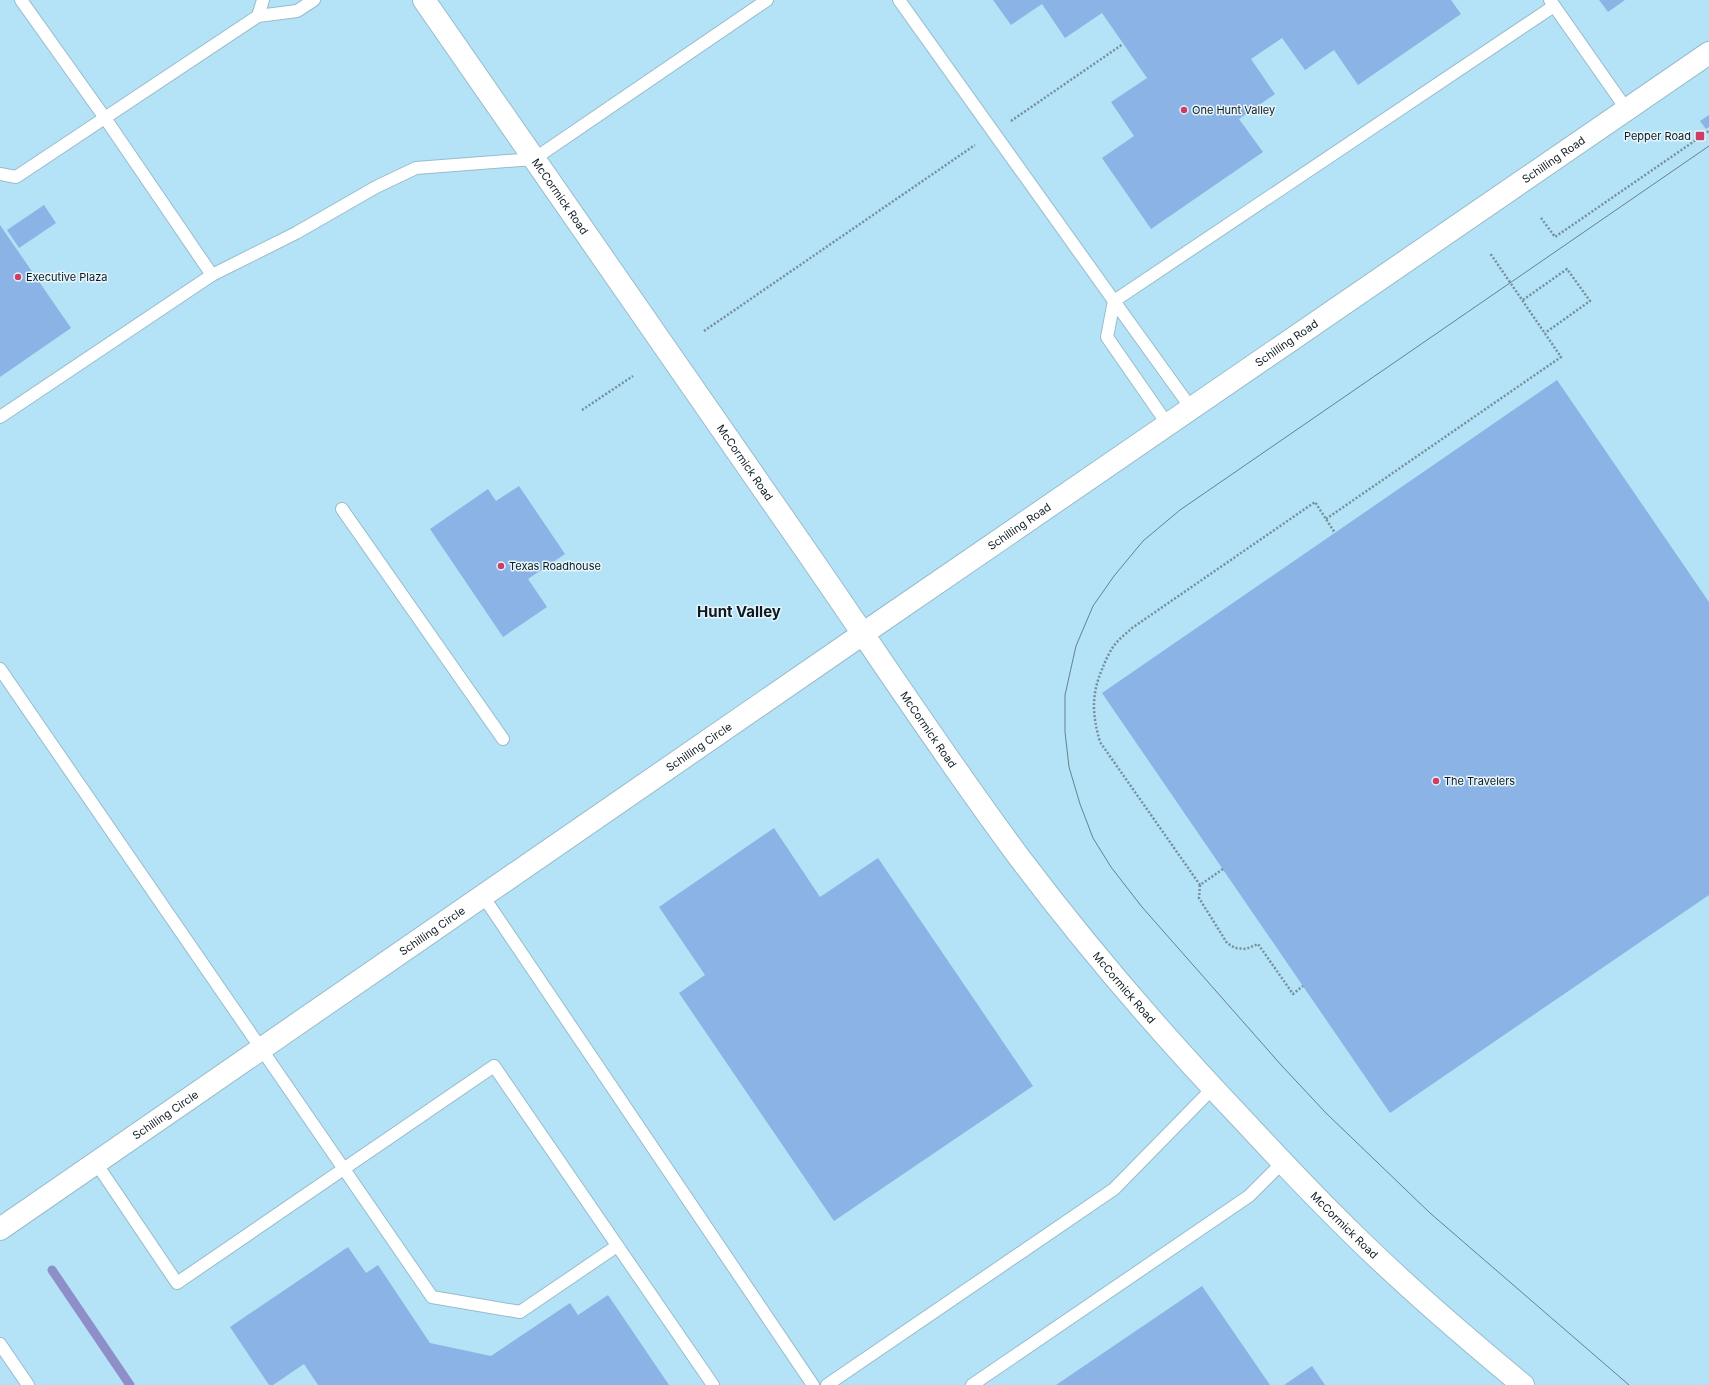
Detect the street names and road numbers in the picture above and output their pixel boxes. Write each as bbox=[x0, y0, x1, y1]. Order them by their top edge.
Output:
street label: Schilling Road bbox=[1519, 133, 1588, 186]
street label: McCormick Road bbox=[529, 156, 591, 237]
street label: Schilling Road bbox=[1252, 316, 1321, 370]
street label: McCormick Road bbox=[714, 422, 776, 503]
street label: Schilling Road bbox=[985, 500, 1054, 553]
street label: McCormick Road bbox=[897, 689, 960, 770]
street label: Schilling Circle bbox=[663, 719, 735, 775]
street label: Schilling Circle bbox=[396, 903, 468, 959]
street label: McCormick Road bbox=[1090, 949, 1158, 1026]
street label: Schilling Circle bbox=[130, 1087, 201, 1142]
street label: McCormick Road bbox=[1308, 1189, 1381, 1262]

